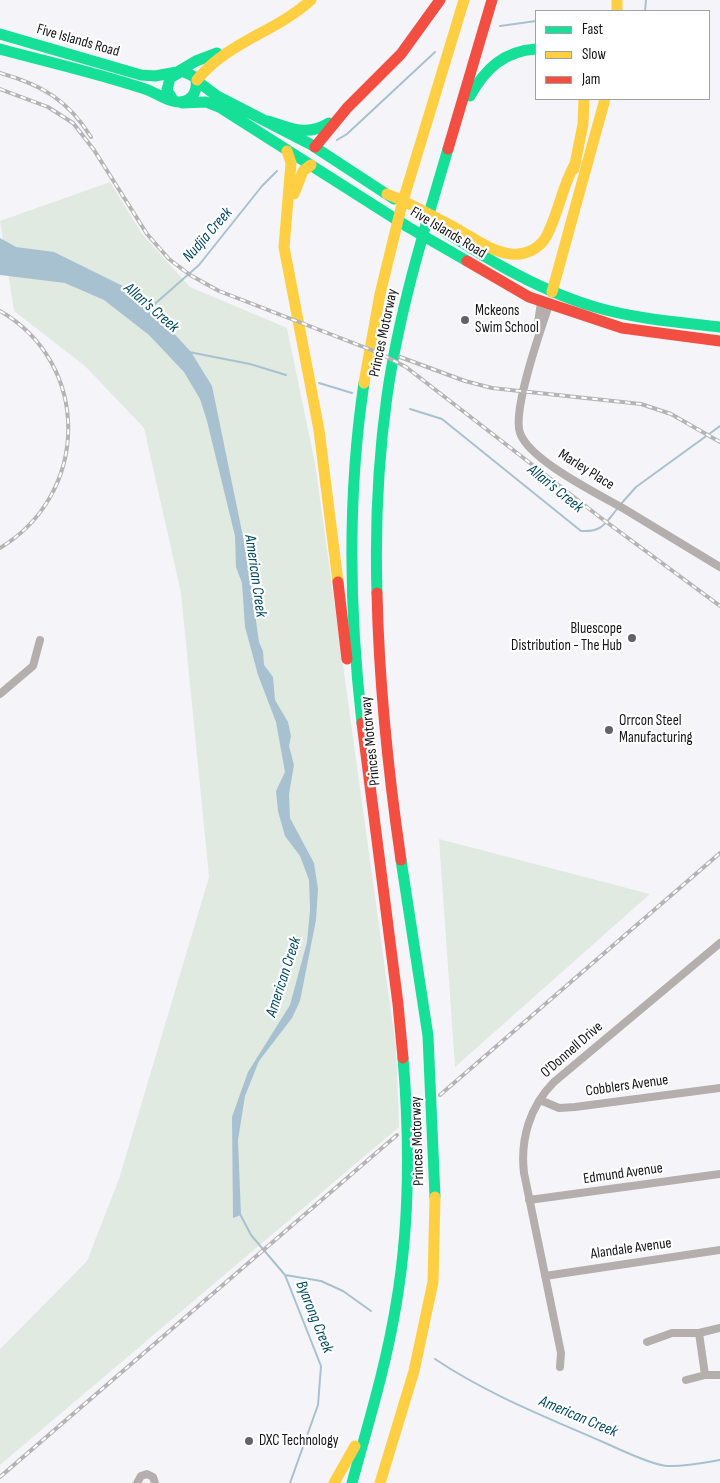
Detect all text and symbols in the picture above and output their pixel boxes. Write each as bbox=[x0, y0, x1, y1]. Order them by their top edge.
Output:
legend bbox=[535, 10, 710, 100]
text: Fast bbox=[582, 20, 603, 39]
street label: Five Islands Road bbox=[35, 21, 121, 61]
text: Slow bbox=[582, 45, 606, 64]
text: Jam bbox=[582, 70, 600, 89]
street label: Five Islands Road bbox=[407, 203, 489, 263]
water label: Nudjia Creek bbox=[179, 204, 237, 266]
water label: Allan's Creek bbox=[120, 279, 182, 337]
street label: Princes Motorway bbox=[366, 287, 402, 379]
place label: Mckeons Swim School bbox=[475, 302, 539, 337]
marker: Mckeons Swim School bbox=[459, 314, 471, 326]
street label: Marley Place bbox=[555, 446, 617, 494]
water label: Allan's Creek bbox=[523, 461, 587, 517]
water label: American Creek bbox=[240, 534, 270, 618]
place label: Bluescope Distribution - The Hub bbox=[511, 620, 622, 655]
marker: Bluescope Distribution - The Hub bbox=[626, 632, 638, 644]
street label: Princes Motorway bbox=[357, 695, 385, 787]
place label: Orrcon Steel Manufacturing bbox=[619, 712, 693, 747]
marker: Orrcon Steel Manufacturing bbox=[603, 724, 615, 736]
water label: American Creek bbox=[262, 935, 306, 1019]
street label: O'Donnell Drive bbox=[537, 1018, 607, 1082]
street label: Cobblers Avenue bbox=[585, 1071, 669, 1101]
street label: Princes Motorway bbox=[407, 1096, 429, 1186]
street label: Edmund Avenue bbox=[582, 1160, 664, 1188]
street label: Alandale Avenue bbox=[589, 1234, 673, 1264]
water label: Byarong Creek bbox=[291, 1278, 337, 1356]
water label: American Creek bbox=[536, 1392, 620, 1442]
place label: DXC Technology bbox=[259, 1432, 339, 1450]
marker: DXC Technology bbox=[243, 1435, 255, 1447]

